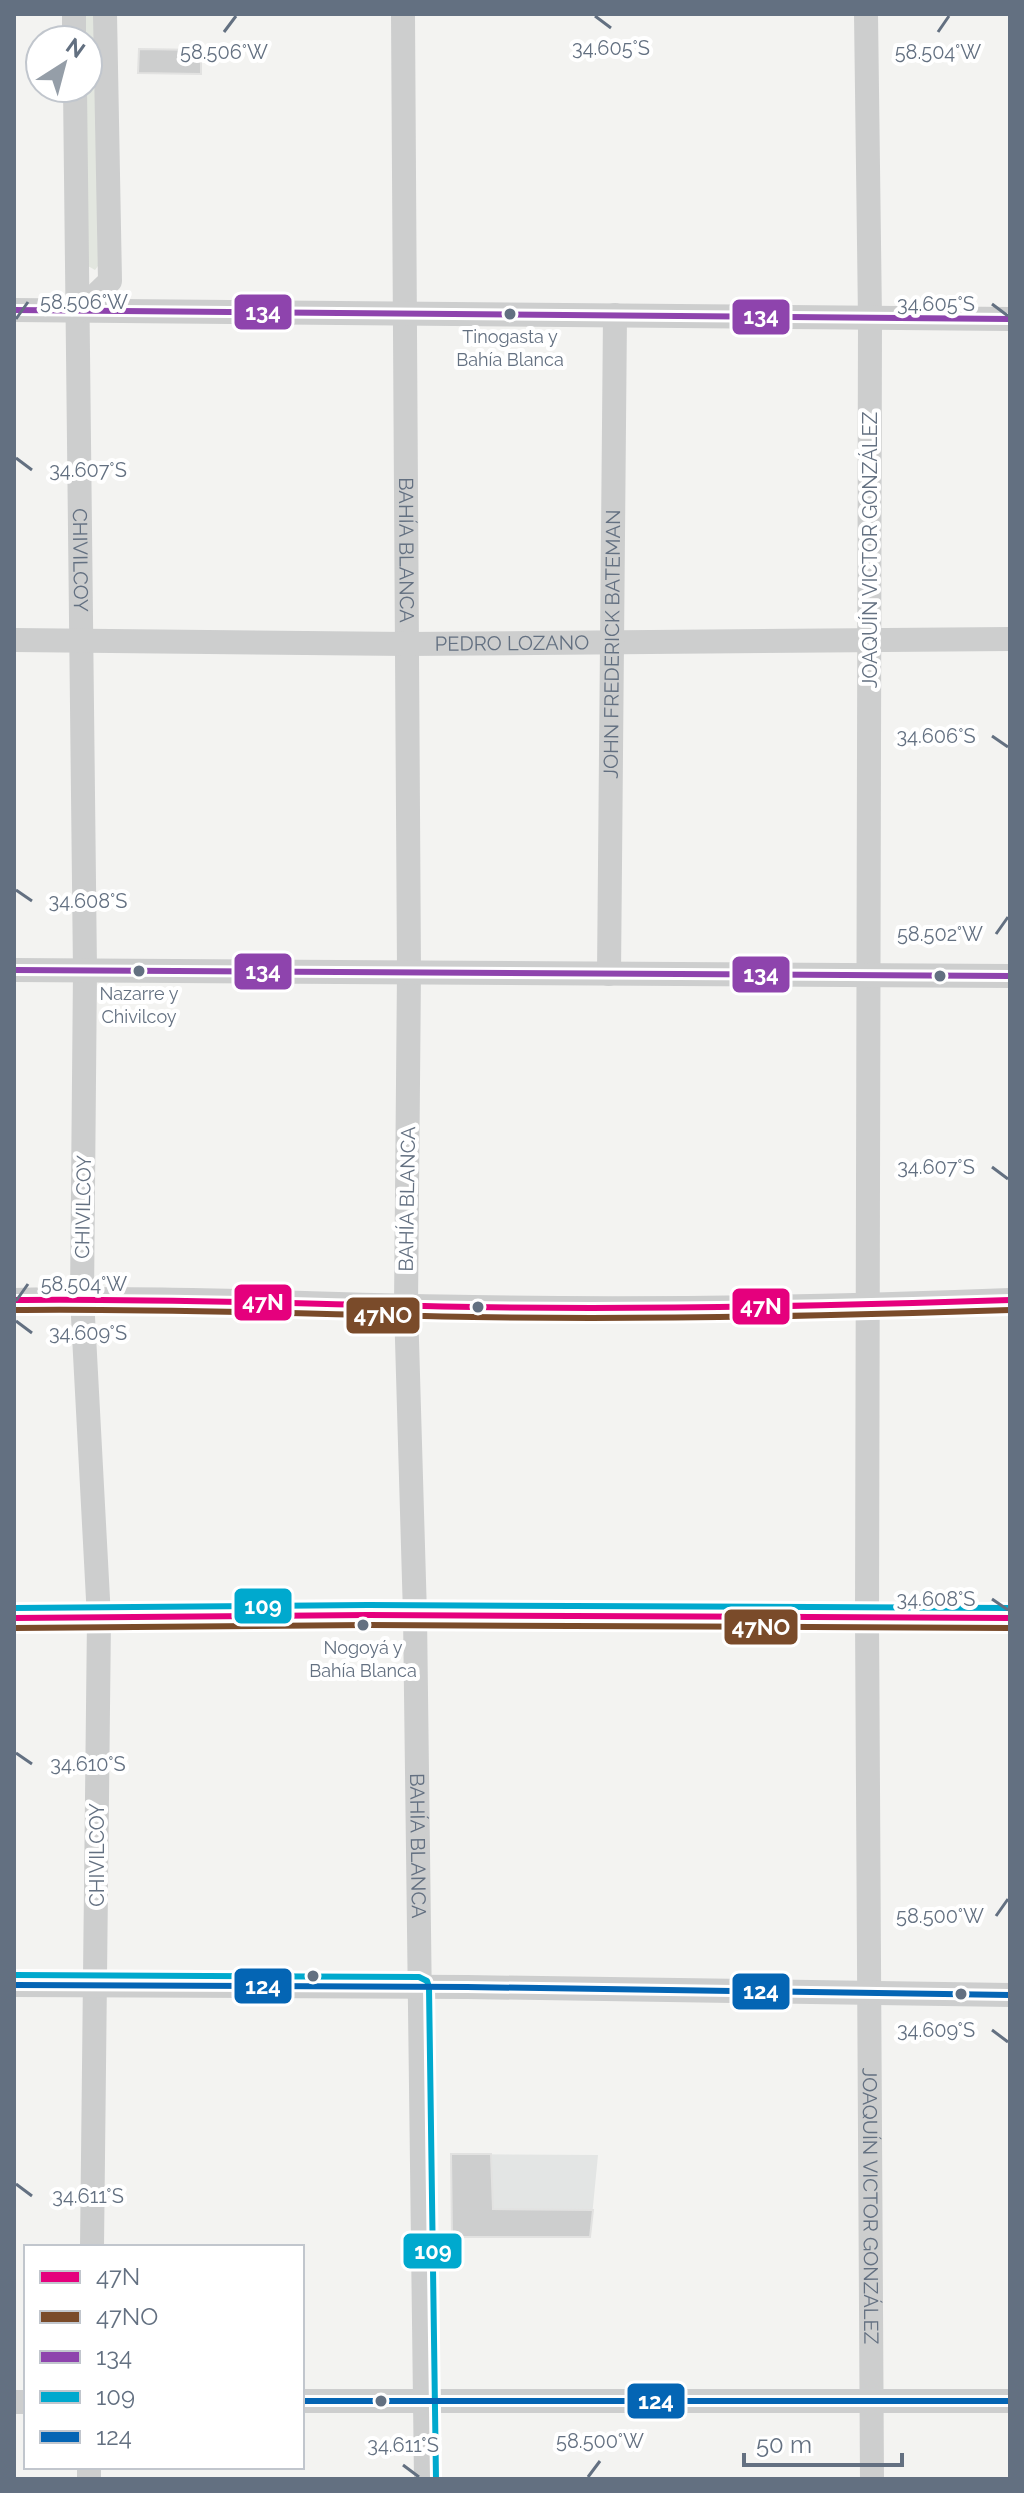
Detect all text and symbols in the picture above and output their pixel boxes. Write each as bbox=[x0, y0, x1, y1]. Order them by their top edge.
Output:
north arrow bbox=[24, 24, 104, 104]
text: N bbox=[61, 32, 90, 63]
text: 34.605°S bbox=[572, 36, 650, 60]
text: 58.506°W bbox=[180, 40, 268, 64]
text: 58.504°W bbox=[895, 40, 981, 64]
text: 58.506°W bbox=[40, 290, 128, 314]
text: 34.605°S bbox=[897, 292, 975, 316]
line badge: 134 bbox=[233, 293, 293, 331]
line badge: 134 bbox=[731, 298, 791, 336]
text: 134 bbox=[245, 299, 281, 325]
text: 134 bbox=[743, 303, 779, 329]
marker: Tinogasta y Bahía Blanca bbox=[502, 306, 518, 322]
place label: Tinogasta y Bahía Blanca bbox=[456, 326, 564, 370]
street label: JOAQUÍN VICTOR GONZÁLEZ bbox=[858, 412, 882, 688]
text: 34.607°S bbox=[49, 458, 127, 482]
street label: BAHÍA BLANCA bbox=[394, 477, 419, 623]
street label: CHIVILCOY bbox=[68, 508, 93, 612]
street label: JOHN FREDERICK BATEMAN bbox=[599, 509, 625, 779]
street label: PEDRO LOZANO bbox=[435, 630, 589, 656]
text: 34.606°S bbox=[896, 724, 976, 748]
text: 34.608°S bbox=[49, 889, 128, 913]
text: 58.502°W bbox=[897, 922, 983, 946]
line badge: 134 bbox=[233, 952, 293, 991]
line badge: 134 bbox=[731, 955, 791, 994]
text: 134 bbox=[245, 958, 281, 984]
text: 134 bbox=[743, 961, 779, 987]
marker: Nazarre y Chivilcoy bbox=[131, 963, 147, 979]
unlabelled marker bbox=[932, 968, 948, 984]
place label: Nazarre y Chivilcoy bbox=[99, 983, 179, 1027]
street label: BAHÍA BLANCA bbox=[394, 1126, 420, 1272]
street label: CHIVILCOY bbox=[70, 1155, 96, 1259]
text: 34.607°S bbox=[897, 1155, 975, 1179]
text: 58.504°W bbox=[41, 1272, 127, 1296]
line badge: 47N bbox=[233, 1283, 293, 1322]
line badge: 47N bbox=[731, 1287, 791, 1326]
text: 47N bbox=[242, 1289, 284, 1315]
text: 47N bbox=[740, 1293, 782, 1319]
line badge: 47NO bbox=[345, 1296, 421, 1335]
unlabelled marker bbox=[470, 1299, 486, 1315]
text: 47NO bbox=[354, 1302, 412, 1328]
text: 34.609°S bbox=[49, 1321, 127, 1345]
line badge: 109 bbox=[233, 1587, 293, 1625]
text: 34.608°S bbox=[897, 1587, 976, 1611]
text: 109 bbox=[244, 1593, 282, 1619]
line badge: 47NO bbox=[723, 1608, 799, 1646]
text: 47NO bbox=[732, 1614, 790, 1640]
marker: Nogoyá y Bahía Blanca bbox=[355, 1617, 371, 1633]
place label: Nogoyá y Bahía Blanca bbox=[309, 1637, 417, 1681]
text: 34.610°S bbox=[50, 1752, 126, 1776]
street label: BAHÍA BLANCA bbox=[405, 1773, 431, 1919]
street label: CHIVILCOY bbox=[85, 1803, 109, 1907]
text: 58.500°W bbox=[896, 1904, 984, 1928]
line badge: 124 bbox=[233, 1967, 293, 2005]
unlabelled marker bbox=[305, 1968, 321, 1984]
line badge: 124 bbox=[731, 1972, 791, 2011]
text: 124 bbox=[245, 1973, 281, 1999]
text: 124 bbox=[743, 1978, 779, 2004]
unlabelled marker bbox=[953, 1986, 969, 2002]
text: 34.609°S bbox=[897, 2018, 975, 2042]
street label: JOAQUÍN VICTOR GONZÁLEZ bbox=[858, 2068, 883, 2344]
text: 34.611°S bbox=[52, 2184, 124, 2208]
line badge: 109 bbox=[402, 2232, 463, 2270]
text: 109 bbox=[414, 2238, 452, 2264]
legend bbox=[24, 2245, 304, 2469]
text: 47N bbox=[96, 2262, 140, 2291]
text: 47NO bbox=[96, 2302, 158, 2331]
text: 134 bbox=[96, 2342, 132, 2371]
text: 109 bbox=[96, 2382, 135, 2411]
line badge: 124 bbox=[626, 2382, 686, 2420]
text: 124 bbox=[638, 2388, 674, 2414]
unlabelled marker bbox=[373, 2393, 389, 2409]
scale bar bbox=[744, 2417, 902, 2467]
text: 124 bbox=[96, 2422, 132, 2451]
text: 58.500°W bbox=[556, 2429, 644, 2453]
text: 50 m bbox=[756, 2430, 812, 2459]
text: 34.611°S bbox=[367, 2433, 439, 2457]

